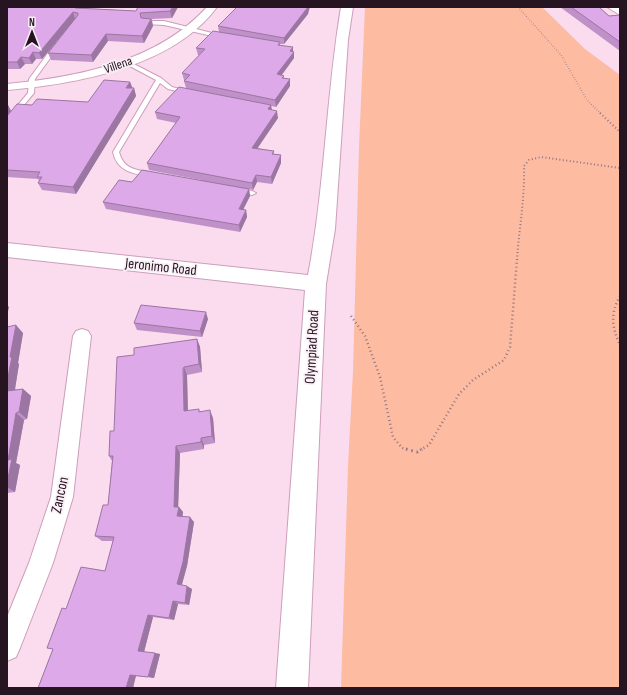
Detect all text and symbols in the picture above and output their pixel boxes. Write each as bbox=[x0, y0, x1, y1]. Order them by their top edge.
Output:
north arrow bbox=[12, 12, 52, 52]
text: N bbox=[29, 16, 35, 29]
street label: Villena bbox=[102, 53, 134, 77]
street label: Jeronimo Road bbox=[123, 254, 198, 280]
street label: Olympiad Road bbox=[301, 310, 323, 384]
street label: Zancon bbox=[47, 475, 73, 515]

